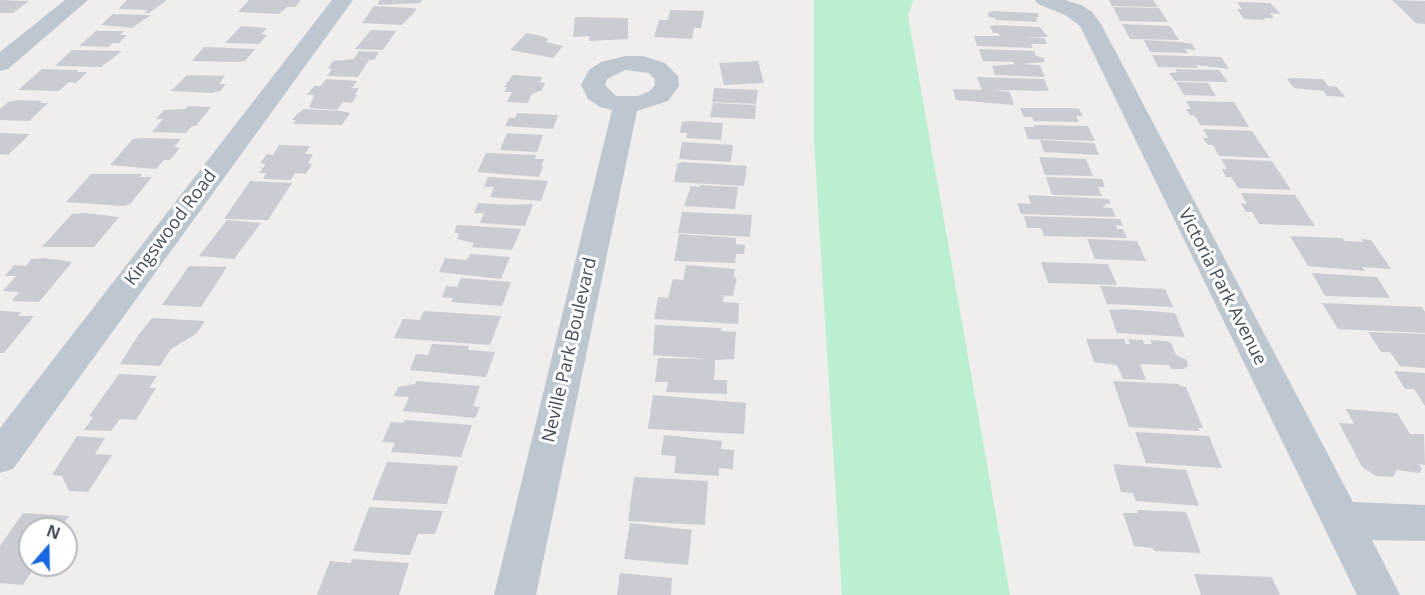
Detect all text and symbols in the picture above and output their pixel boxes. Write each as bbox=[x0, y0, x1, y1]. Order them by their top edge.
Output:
street label: Kingswood Road bbox=[120, 166, 222, 290]
street label: Victoria Park Avenue bbox=[1173, 205, 1271, 369]
street label: Neville Park Boulevard bbox=[538, 256, 602, 444]
north arrow bbox=[18, 517, 78, 577]
text: N bbox=[44, 519, 63, 545]

